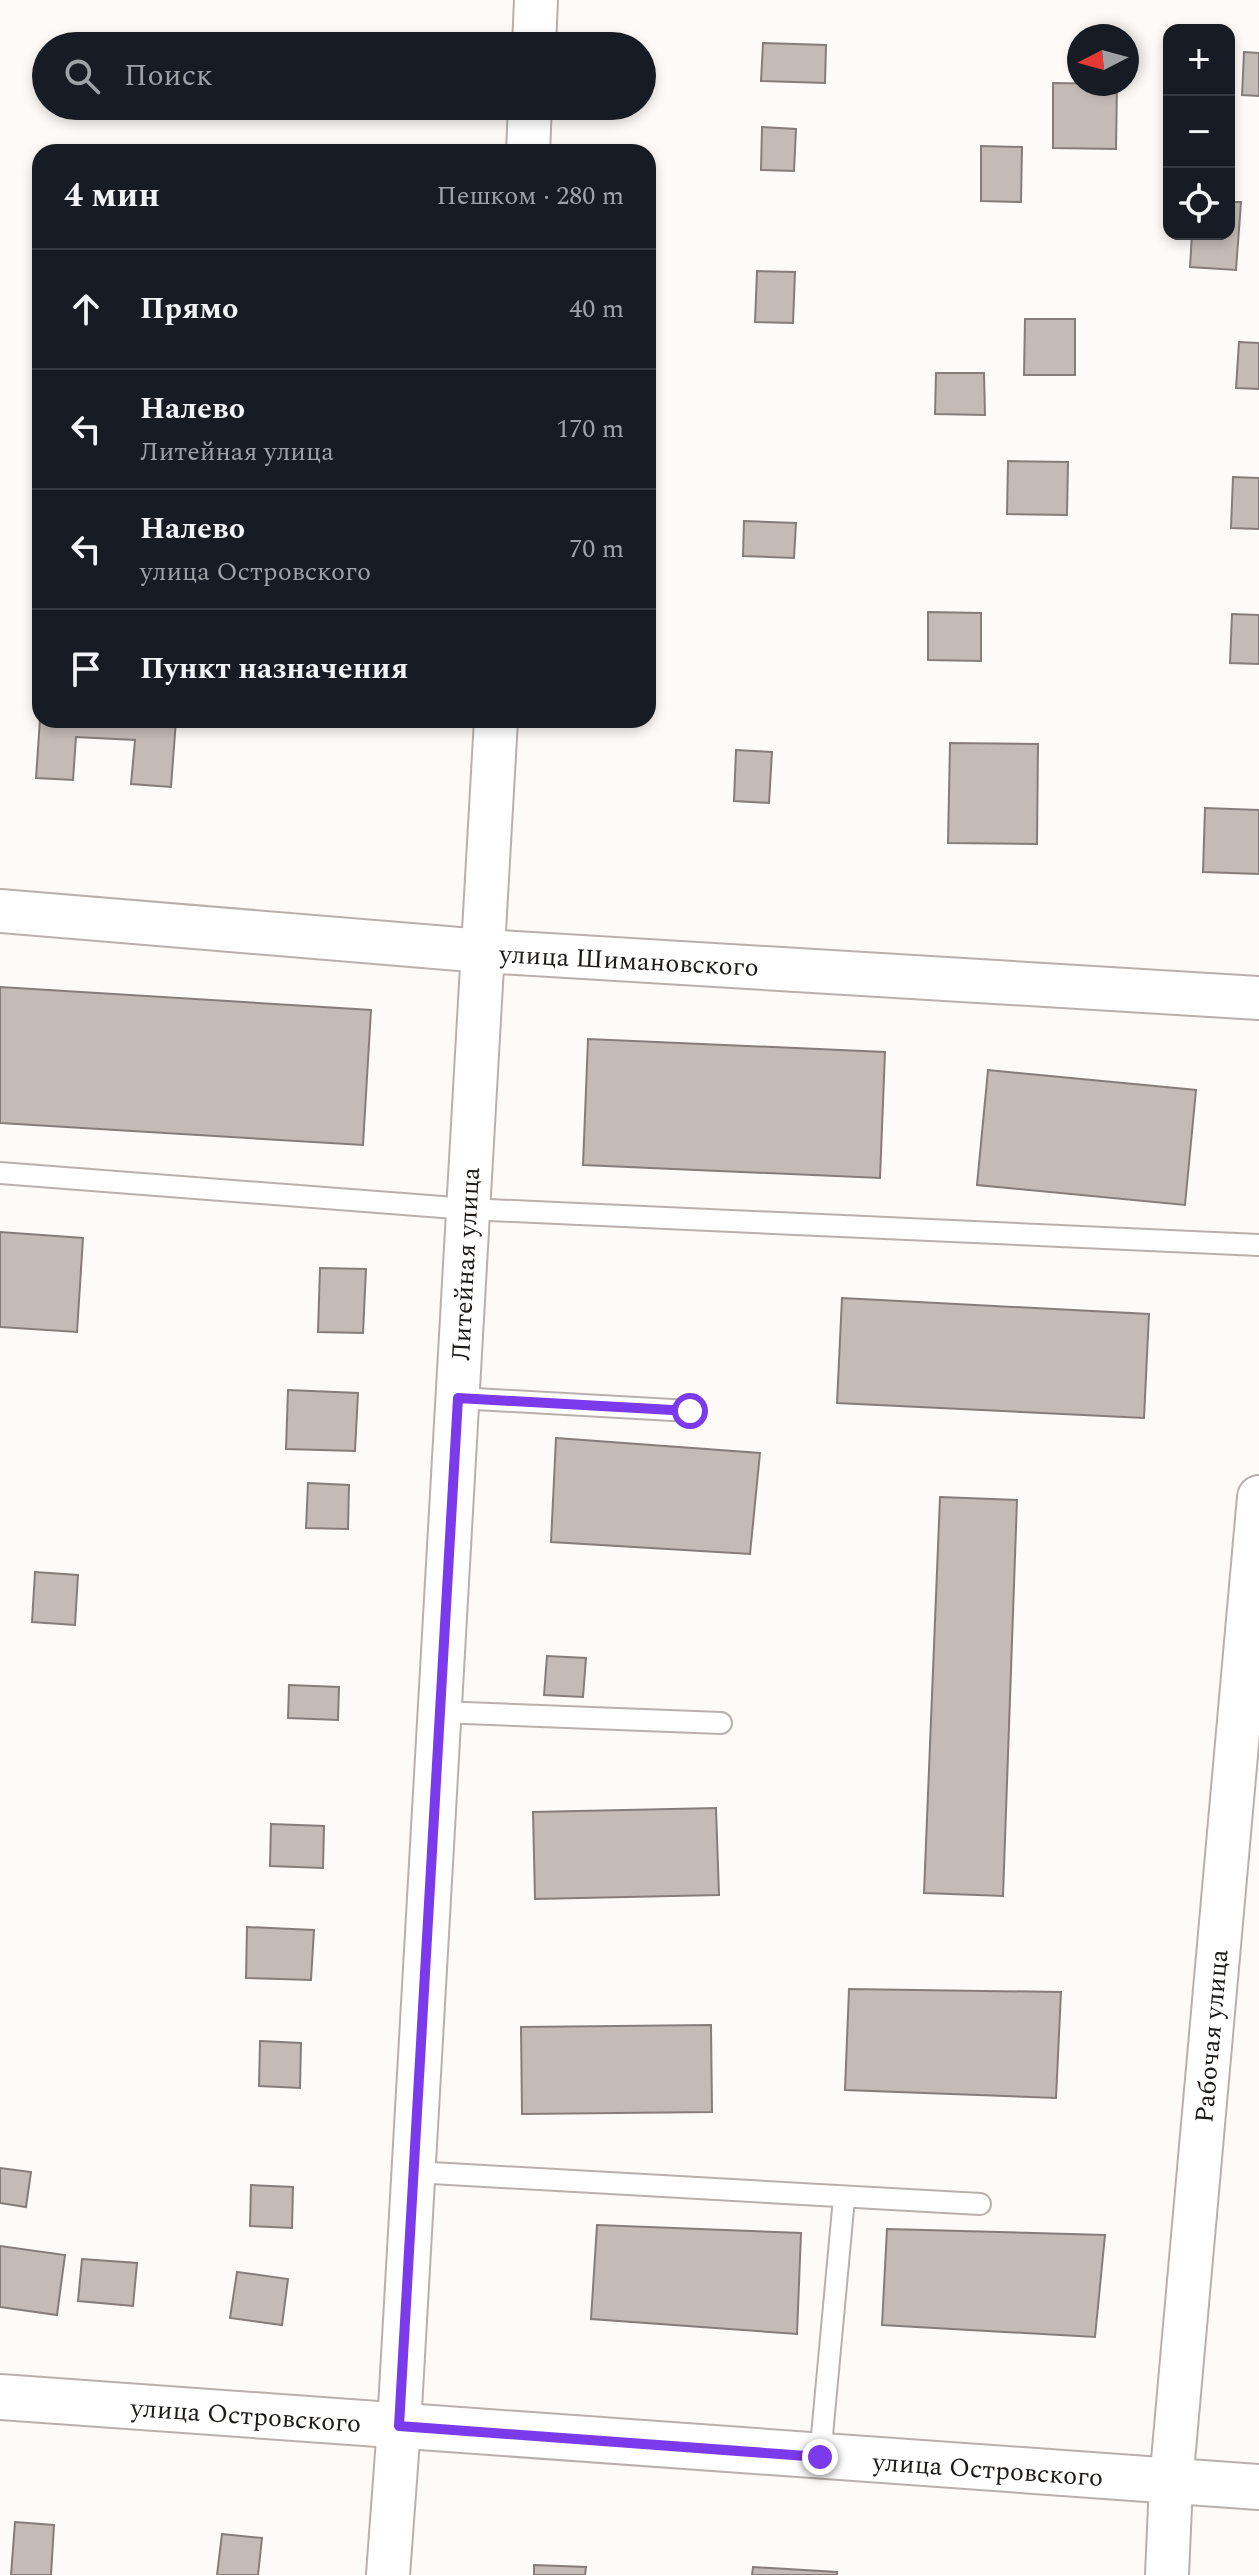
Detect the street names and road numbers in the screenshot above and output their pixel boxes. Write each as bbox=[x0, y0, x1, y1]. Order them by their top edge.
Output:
street label: улица Шимановского bbox=[497, 934, 760, 988]
street label: Литейная улица bbox=[441, 1166, 491, 1362]
street label: Рабочая улица bbox=[1184, 1947, 1240, 2125]
street label: улица Островского bbox=[128, 2388, 363, 2444]
street label: улица Островского bbox=[870, 2442, 1105, 2498]

